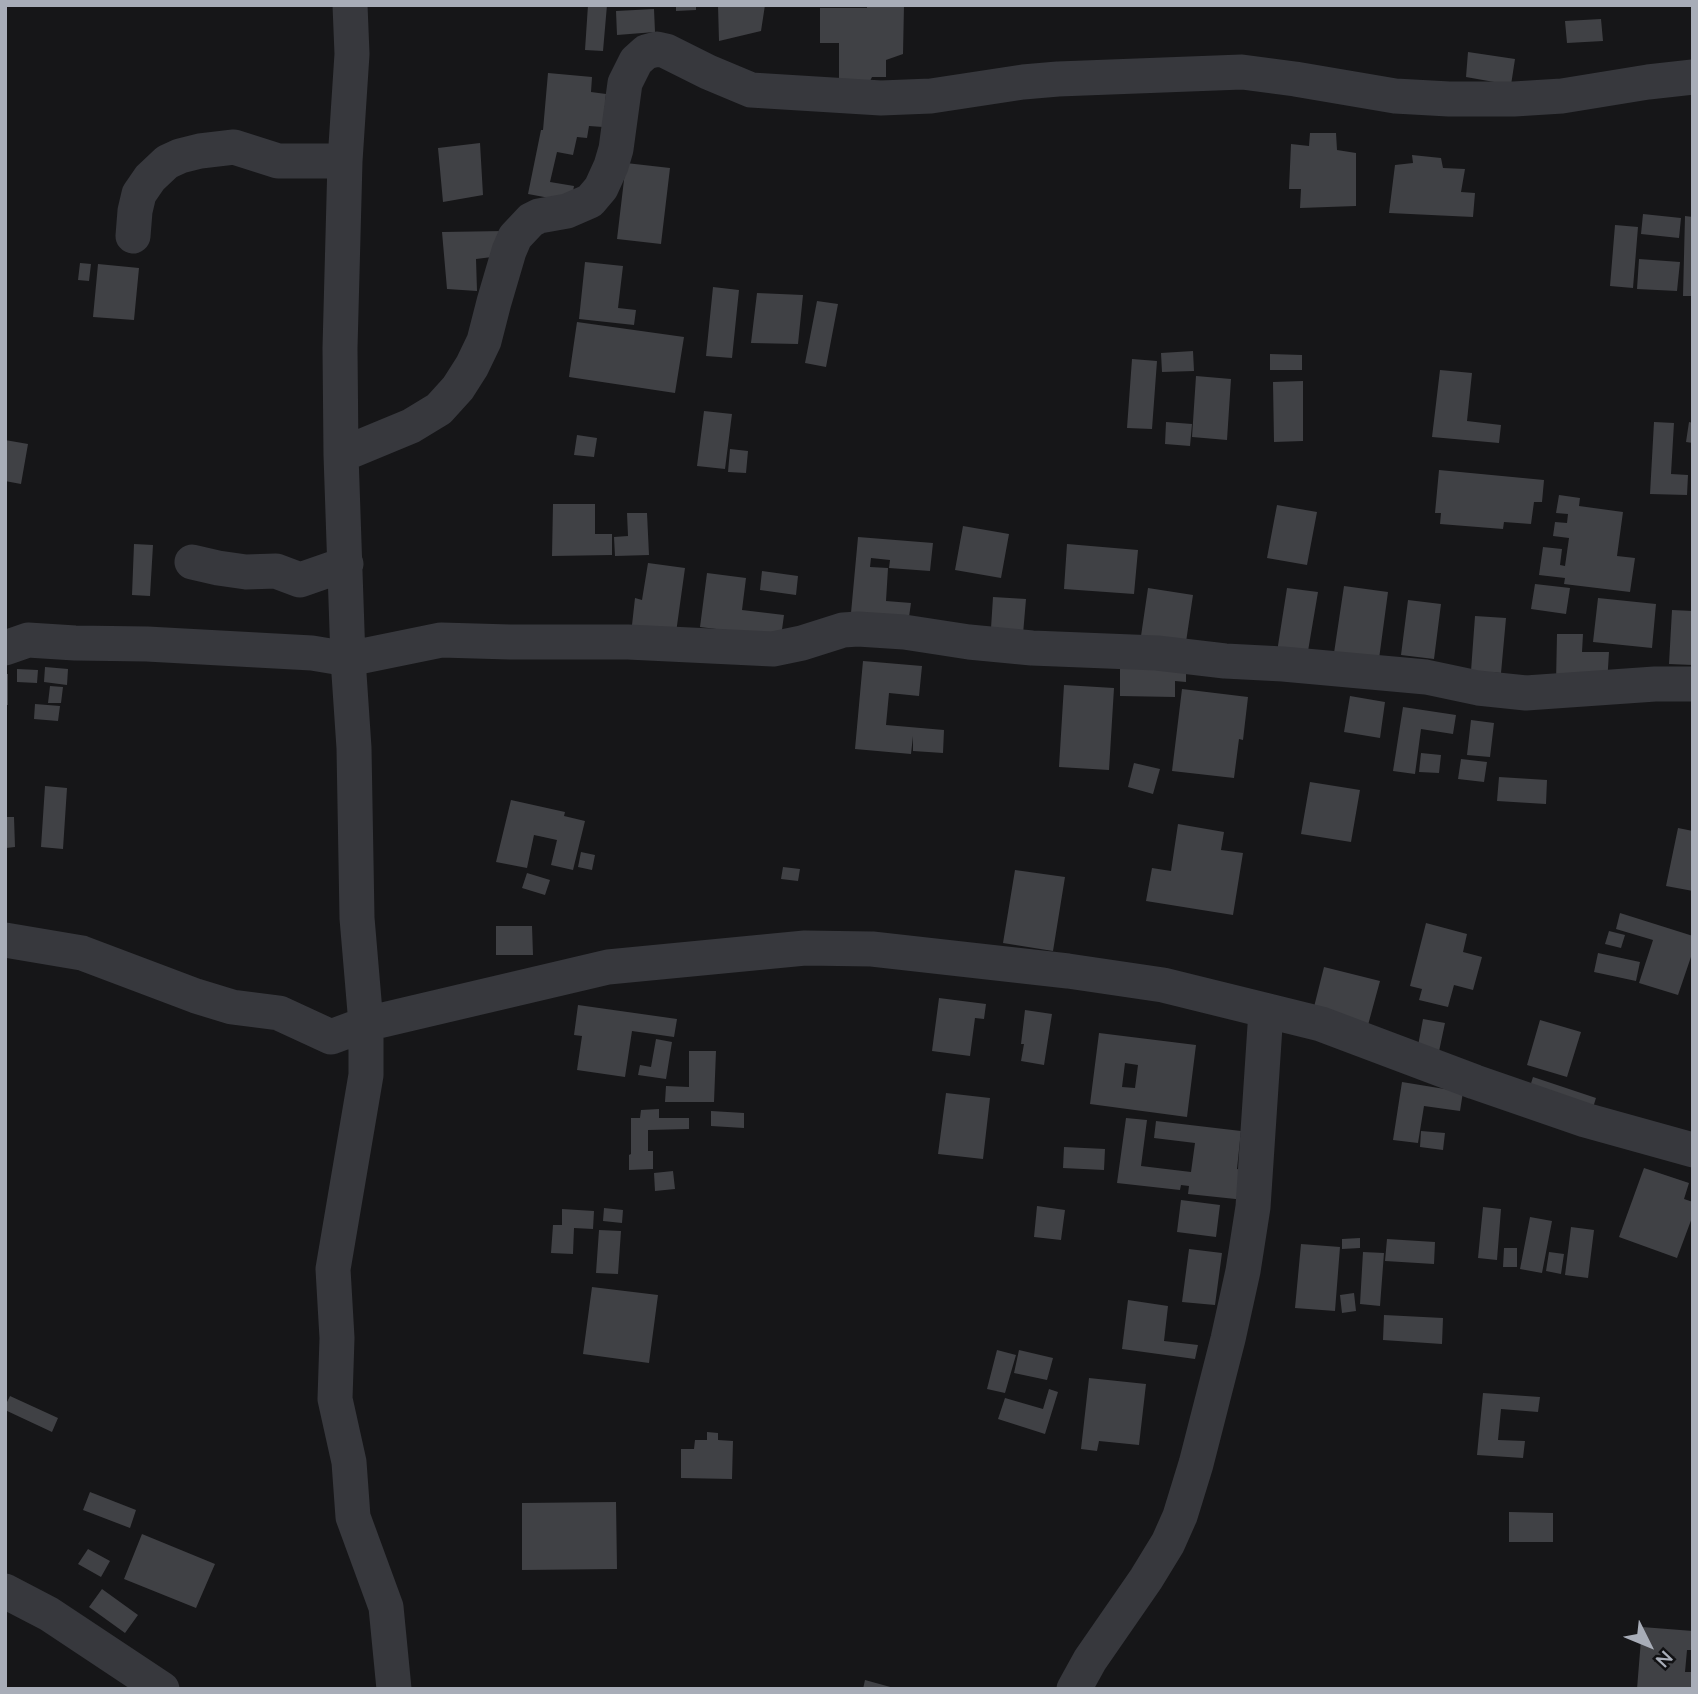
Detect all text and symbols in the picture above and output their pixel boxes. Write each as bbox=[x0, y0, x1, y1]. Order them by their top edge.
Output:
north arrow bbox=[1614, 1610, 1684, 1680]
text: N bbox=[1651, 1646, 1678, 1673]

